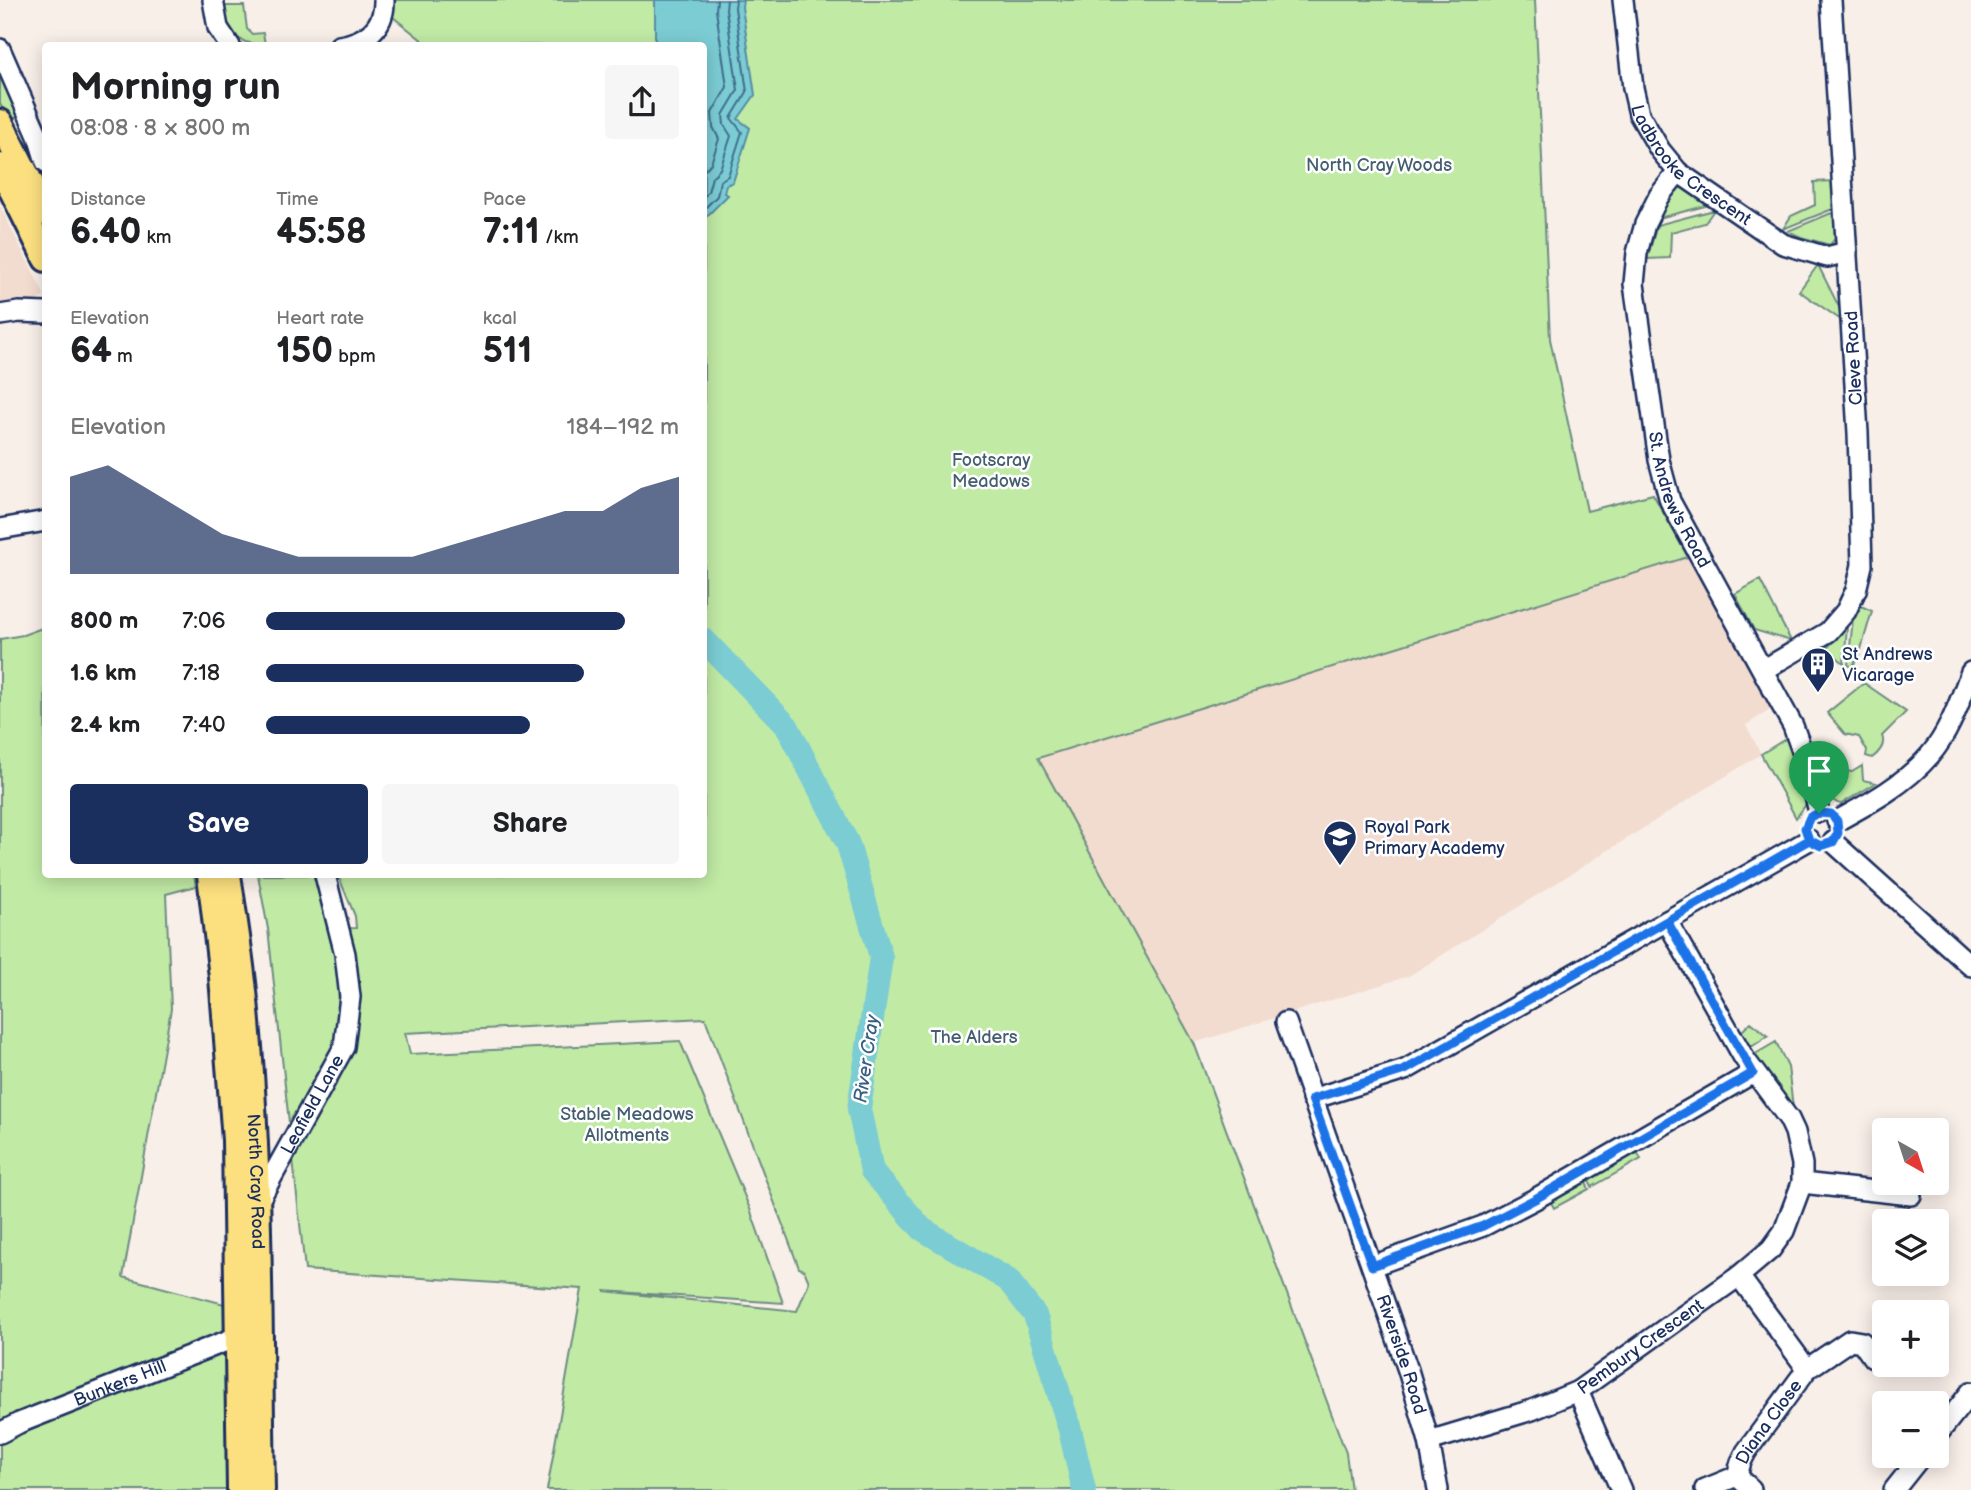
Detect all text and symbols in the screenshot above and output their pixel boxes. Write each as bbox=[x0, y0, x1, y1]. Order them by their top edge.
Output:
text: Morning run bbox=[70, 65, 281, 110]
button: share bbox=[605, 65, 679, 139]
street label: Ladbrooke Crescent bbox=[1627, 103, 1756, 230]
text: 08:08 · 8 × 800 m bbox=[70, 114, 250, 142]
park label: North Cray Woods bbox=[1306, 155, 1452, 176]
text: Distance bbox=[70, 188, 146, 211]
text: Time bbox=[276, 188, 318, 211]
text: Pace bbox=[483, 188, 526, 211]
text: 6.40 bbox=[70, 211, 141, 254]
text: 45:58 bbox=[276, 211, 367, 254]
text: 7:11 bbox=[483, 211, 540, 254]
text: km bbox=[141, 226, 172, 249]
text: /km bbox=[540, 226, 579, 249]
text: Elevation bbox=[70, 307, 149, 330]
text: Heart rate bbox=[276, 307, 364, 330]
text: kcal bbox=[483, 307, 517, 330]
street label: Cleve Road bbox=[1841, 310, 1867, 406]
text: 64 bbox=[70, 330, 112, 373]
text: 150 bbox=[276, 330, 333, 373]
text: 511 bbox=[483, 330, 532, 373]
text: m bbox=[112, 345, 133, 368]
text: bpm bbox=[333, 345, 376, 368]
text: Elevation bbox=[70, 413, 166, 441]
text: 184–192 m bbox=[567, 413, 679, 441]
street label: St. Andrew's Road bbox=[1645, 430, 1715, 571]
park label: Footscray Meadows bbox=[952, 450, 1031, 492]
text: 800 m bbox=[70, 607, 138, 635]
text: 7:06 bbox=[182, 607, 226, 635]
place label: St Andrews Vicarage bbox=[1842, 644, 1933, 686]
building icon: St Andrews Vicarage bbox=[1799, 645, 1837, 694]
text: 1.6 km bbox=[70, 659, 137, 687]
text: 7:18 bbox=[182, 659, 220, 687]
text: 2.4 km bbox=[70, 711, 140, 739]
text: 7:40 bbox=[182, 711, 226, 739]
pin bbox=[1789, 741, 1849, 813]
icon: arrive bbox=[1800, 752, 1838, 790]
button: Save bbox=[70, 784, 368, 864]
button: Share bbox=[382, 784, 679, 864]
place label: Royal Park Primary Academy bbox=[1364, 817, 1506, 859]
school or university icon: Royal Park Primary Academy bbox=[1321, 818, 1359, 867]
water label: River Cray bbox=[849, 1013, 885, 1104]
park label: The Alders bbox=[930, 1027, 1018, 1048]
street label: Leafield Lane bbox=[276, 1051, 348, 1158]
park label: Stable Meadows Allotments bbox=[560, 1104, 694, 1146]
street label: North Cray Road bbox=[243, 1113, 269, 1249]
north arrow bbox=[1872, 1118, 1950, 1195]
map controls bbox=[1872, 1118, 1949, 1468]
button: layers bbox=[1872, 1209, 1949, 1286]
street label: Riverside Road bbox=[1372, 1292, 1431, 1417]
street label: Pembury Crescent bbox=[1573, 1294, 1708, 1399]
button: + bbox=[1872, 1300, 1949, 1377]
street label: Bunkers Hill bbox=[71, 1355, 169, 1411]
street label: Diana Close bbox=[1731, 1375, 1806, 1467]
button: − bbox=[1872, 1391, 1949, 1468]

